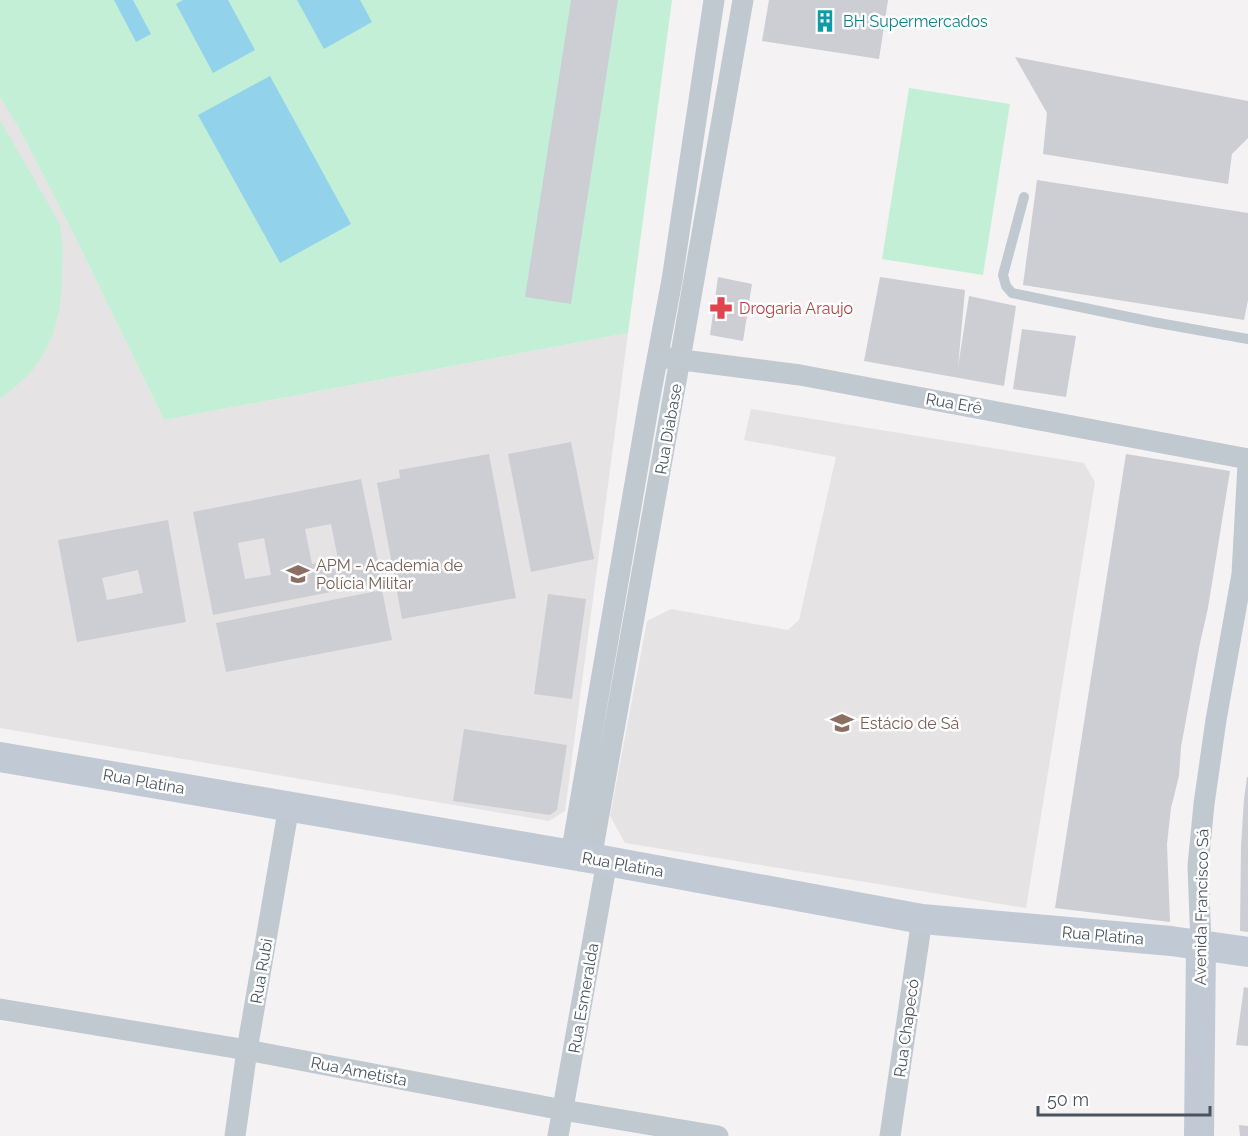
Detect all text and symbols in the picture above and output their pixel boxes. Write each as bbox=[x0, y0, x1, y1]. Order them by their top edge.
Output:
building icon: BH Supermercados bbox=[812, 8, 838, 34]
place label: BH Supermercados bbox=[843, 12, 988, 31]
pharmacy icon: Drogaria Araujo bbox=[708, 295, 734, 321]
place label: Drogaria Araujo bbox=[739, 299, 853, 318]
street label: Rua Diabase bbox=[651, 382, 686, 476]
street label: Rua Erê bbox=[924, 389, 984, 418]
place label: APM - Academia de Polícia Militar bbox=[316, 556, 463, 593]
school or university icon: APM - Academia de Polícia Militar bbox=[285, 561, 311, 587]
school or university icon: Estácio de Sá bbox=[829, 710, 855, 736]
place label: Estácio de Sá bbox=[860, 714, 959, 733]
street label: Rua Platina bbox=[102, 765, 186, 798]
street label: Avenida Francisco Sá bbox=[1191, 829, 1212, 985]
street label: Rua Platina bbox=[581, 848, 665, 881]
street label: Rua Platina bbox=[1061, 922, 1145, 949]
street label: Rua Rubi bbox=[246, 937, 277, 1005]
street label: Rua Esmeralda bbox=[564, 942, 603, 1055]
street label: Rua Chapecó bbox=[890, 978, 923, 1078]
street label: Rua Ametista bbox=[309, 1053, 409, 1090]
scale bar bbox=[1038, 1079, 1210, 1117]
text: 50 m bbox=[1047, 1089, 1089, 1110]

